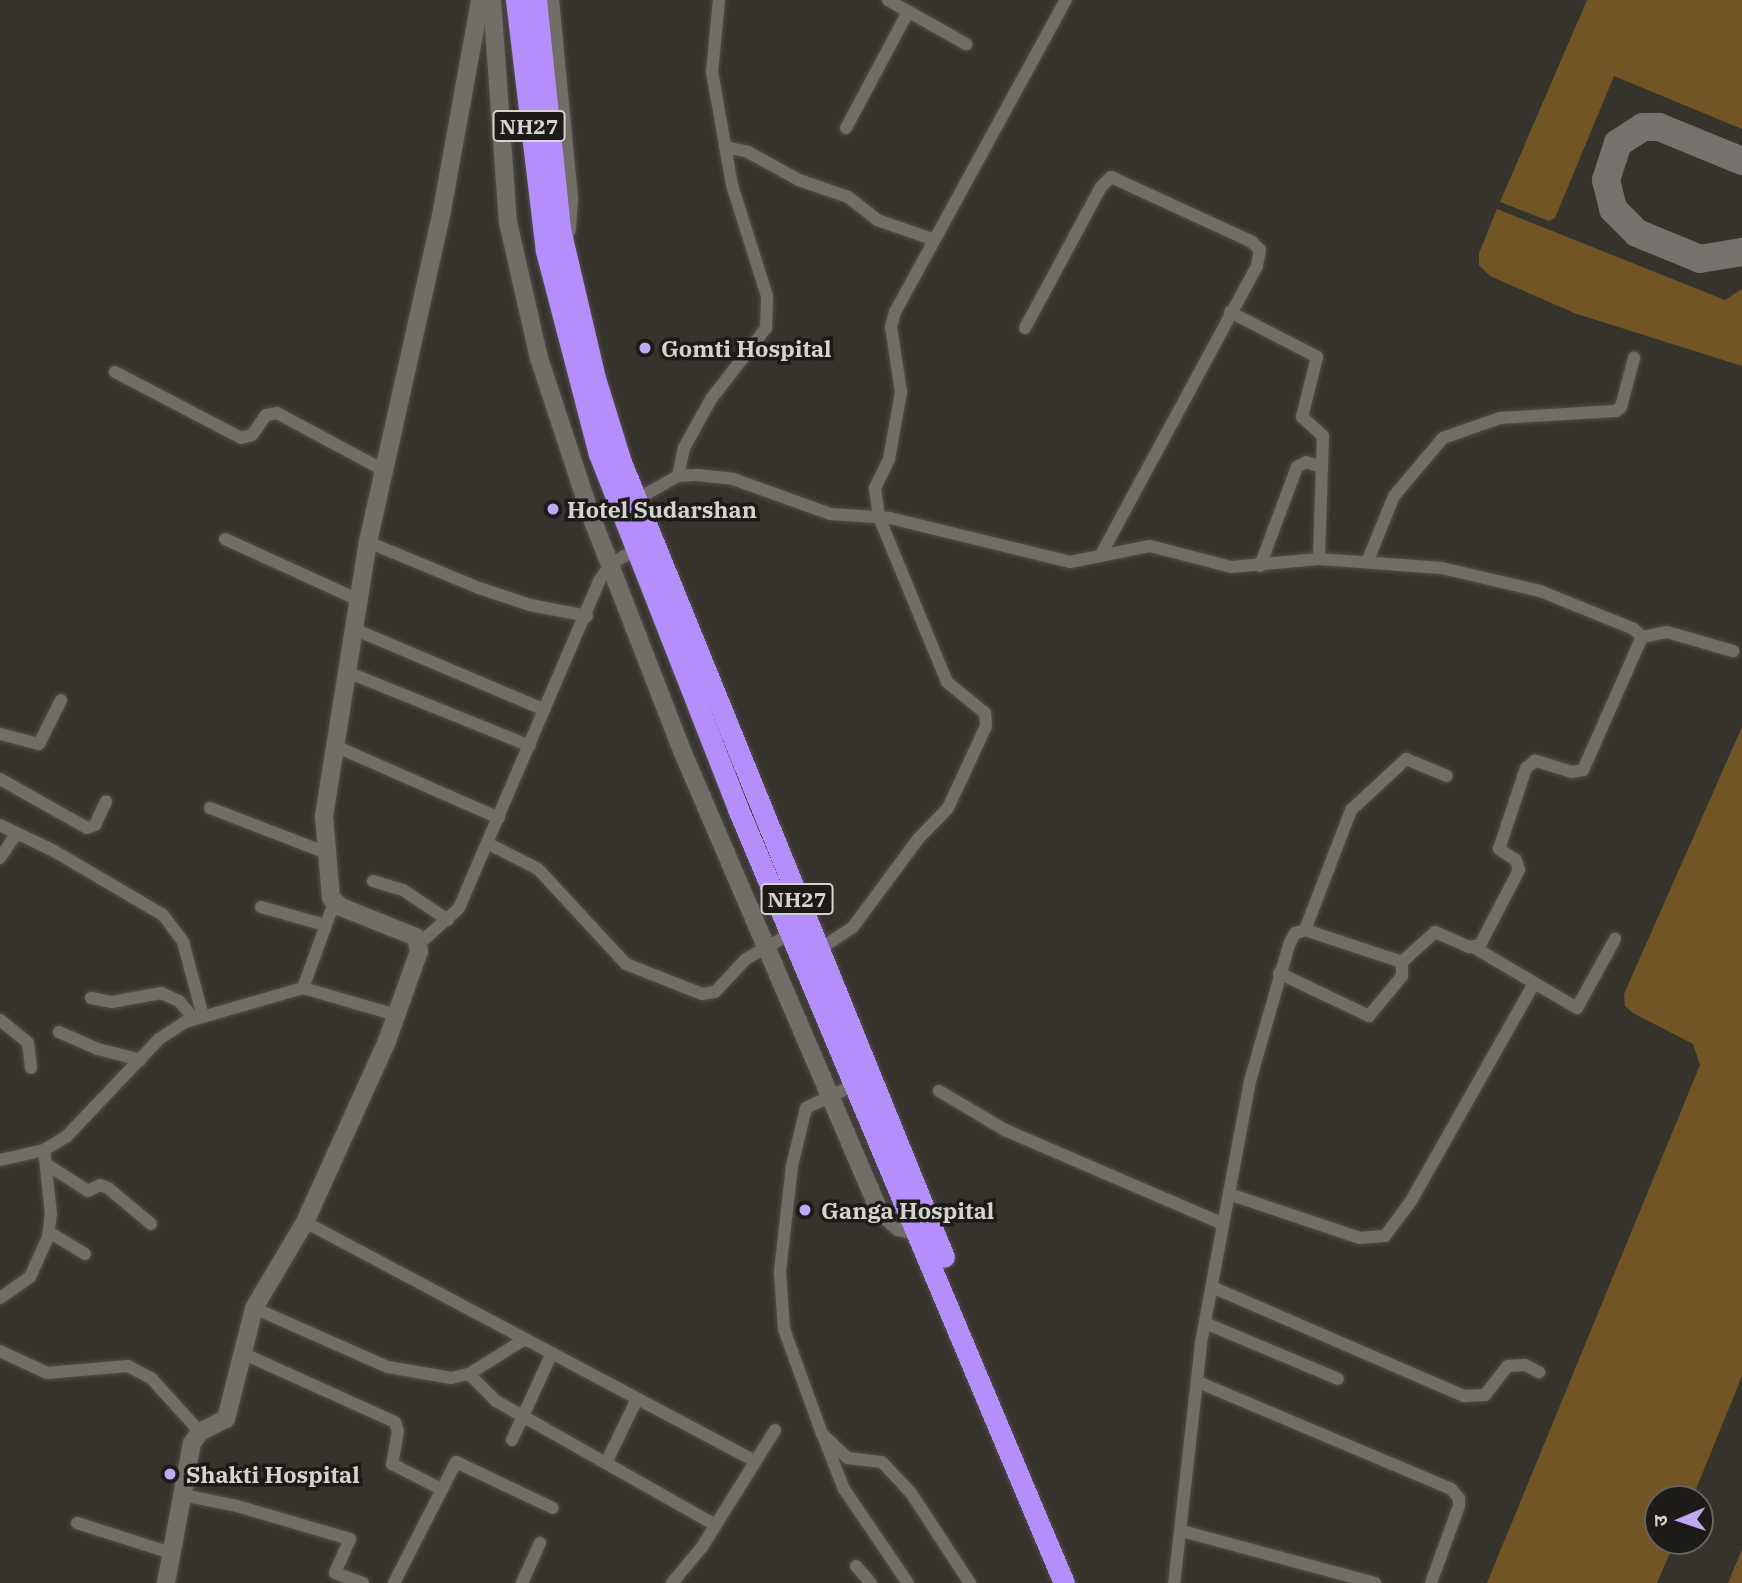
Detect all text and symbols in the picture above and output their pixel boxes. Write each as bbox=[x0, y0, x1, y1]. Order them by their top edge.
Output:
road number: NH27 bbox=[492, 108, 566, 144]
place label: Gomti Hospital bbox=[661, 334, 832, 362]
marker: Gomti Hospital bbox=[635, 338, 655, 358]
place label: Hotel Sudarshan bbox=[567, 495, 757, 523]
marker: Hotel Sudarshan bbox=[545, 501, 561, 517]
road number: NH27 bbox=[760, 881, 834, 916]
place label: Ganga Hospital bbox=[821, 1196, 994, 1224]
marker: Ganga Hospital bbox=[795, 1200, 815, 1220]
place label: Shakti Hospital bbox=[186, 1460, 360, 1488]
marker: Shakti Hospital bbox=[160, 1464, 180, 1484]
north arrow bbox=[1644, 1485, 1714, 1555]
text: उ bbox=[1648, 1515, 1672, 1527]

